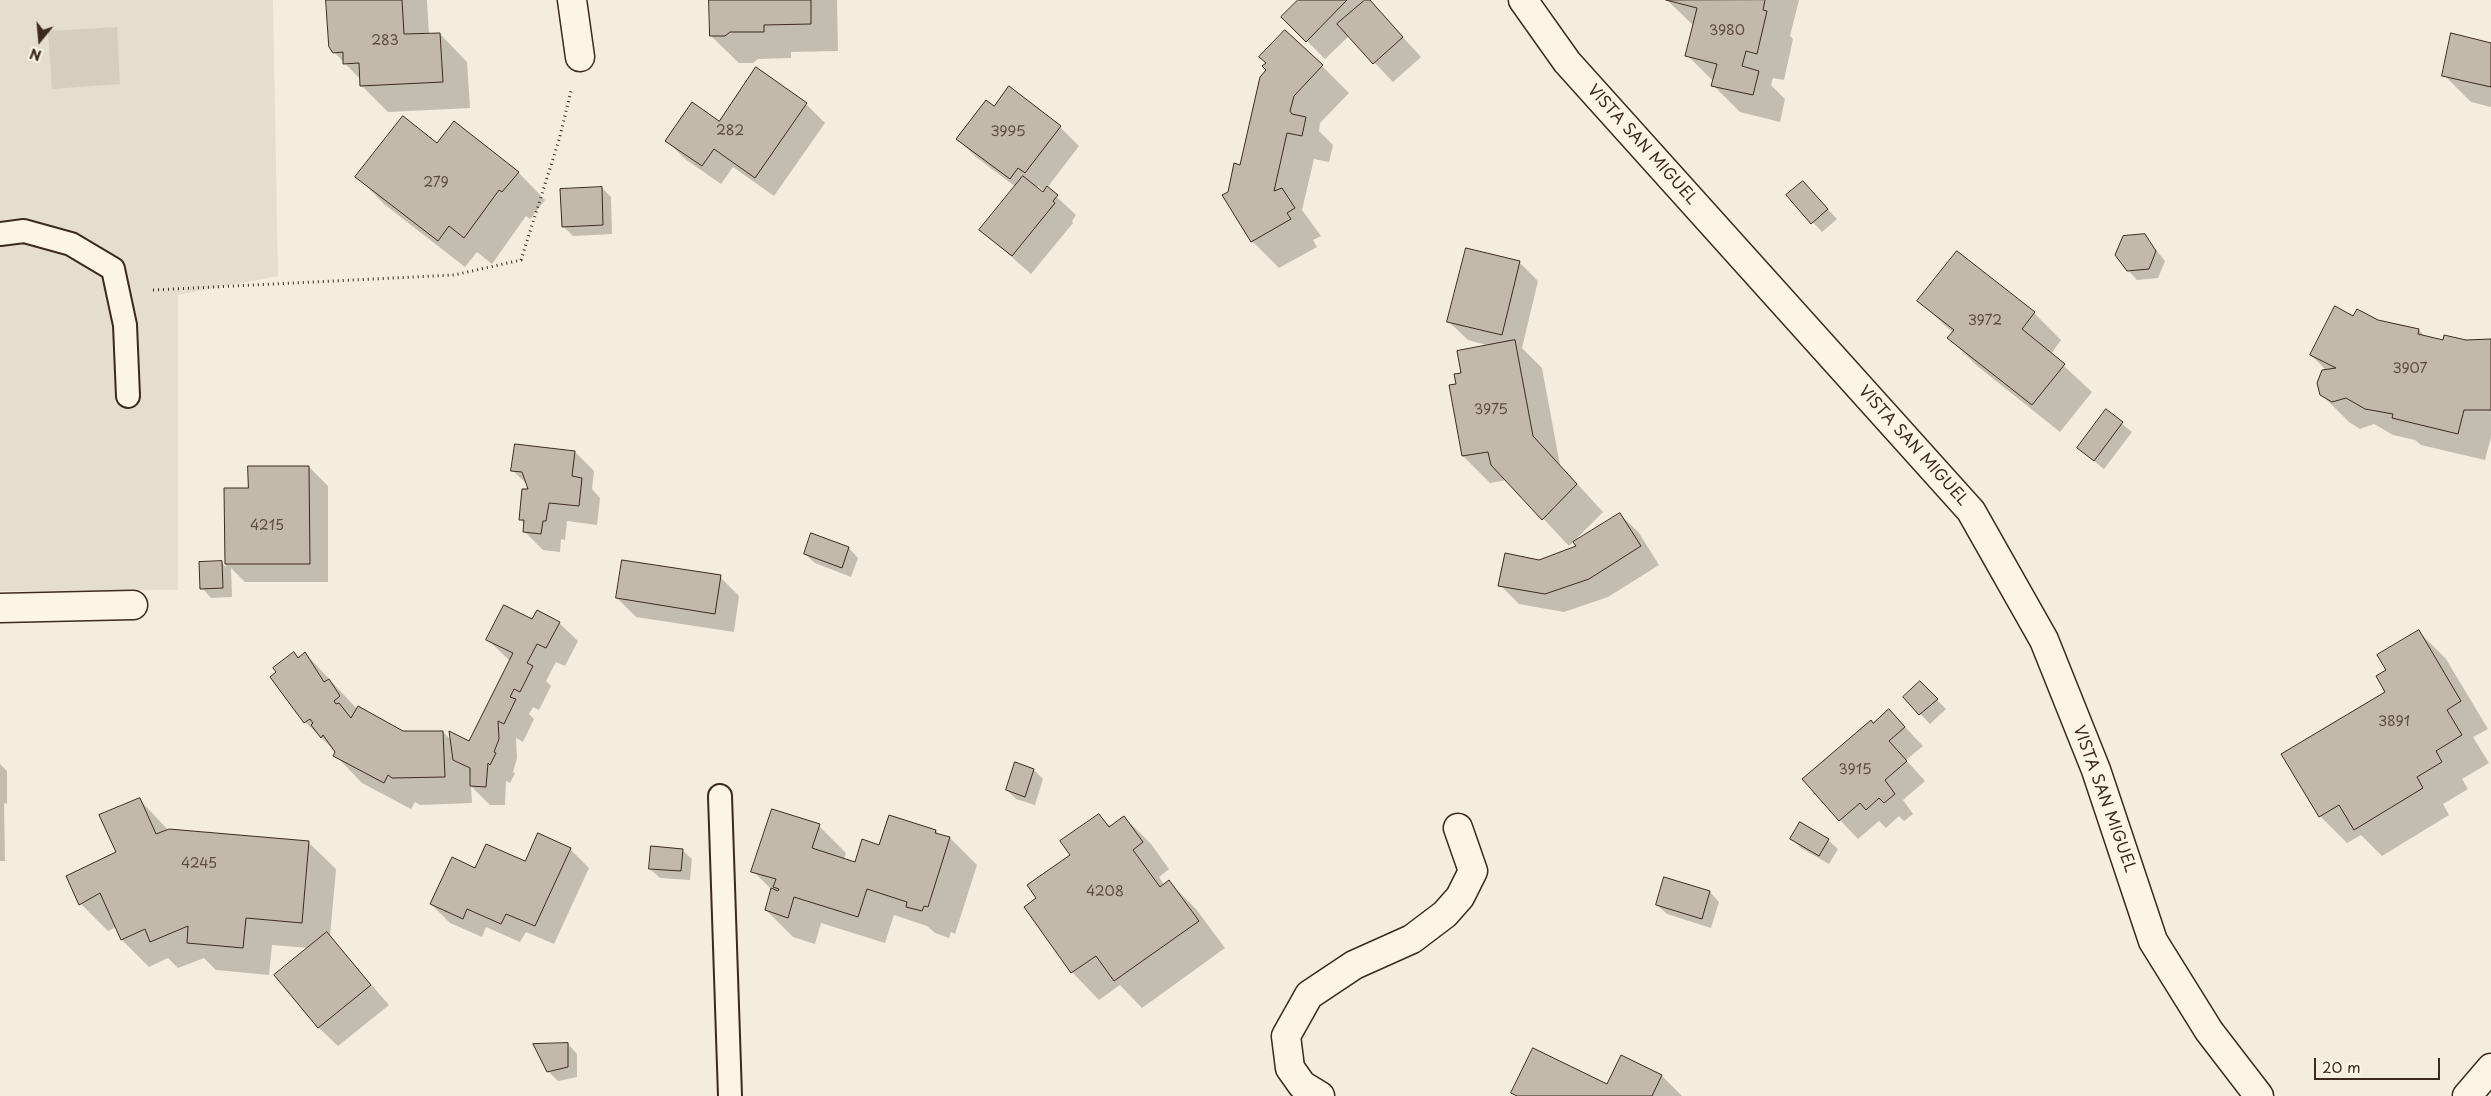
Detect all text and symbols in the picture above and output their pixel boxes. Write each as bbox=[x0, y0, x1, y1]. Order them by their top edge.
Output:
north arrow bbox=[15, 15, 65, 65]
house number: 3980 bbox=[1709, 23, 1745, 39]
house number: 283 bbox=[371, 33, 399, 49]
text: N bbox=[27, 43, 44, 66]
street label: VISTA SAN MIGUEL bbox=[1583, 81, 1701, 209]
house number: 282 bbox=[716, 123, 744, 139]
house number: 3995 bbox=[991, 124, 1025, 140]
house number: 279 bbox=[423, 175, 449, 191]
house number: 3972 bbox=[1968, 313, 2002, 329]
house number: 3907 bbox=[2393, 361, 2427, 377]
street label: VISTA SAN MIGUEL bbox=[1854, 382, 1972, 510]
house number: 3975 bbox=[1474, 402, 1508, 418]
house number: 4215 bbox=[250, 518, 284, 534]
house number: 3891 bbox=[2378, 714, 2410, 730]
street label: VISTA SAN MIGUEL bbox=[2068, 723, 2140, 875]
house number: 3915 bbox=[1838, 762, 1872, 778]
house number: 4245 bbox=[181, 856, 217, 872]
house number: 4208 bbox=[1086, 884, 1124, 900]
scale bar bbox=[2316, 1048, 2442, 1080]
text: 20 m bbox=[2322, 1055, 2361, 1078]

